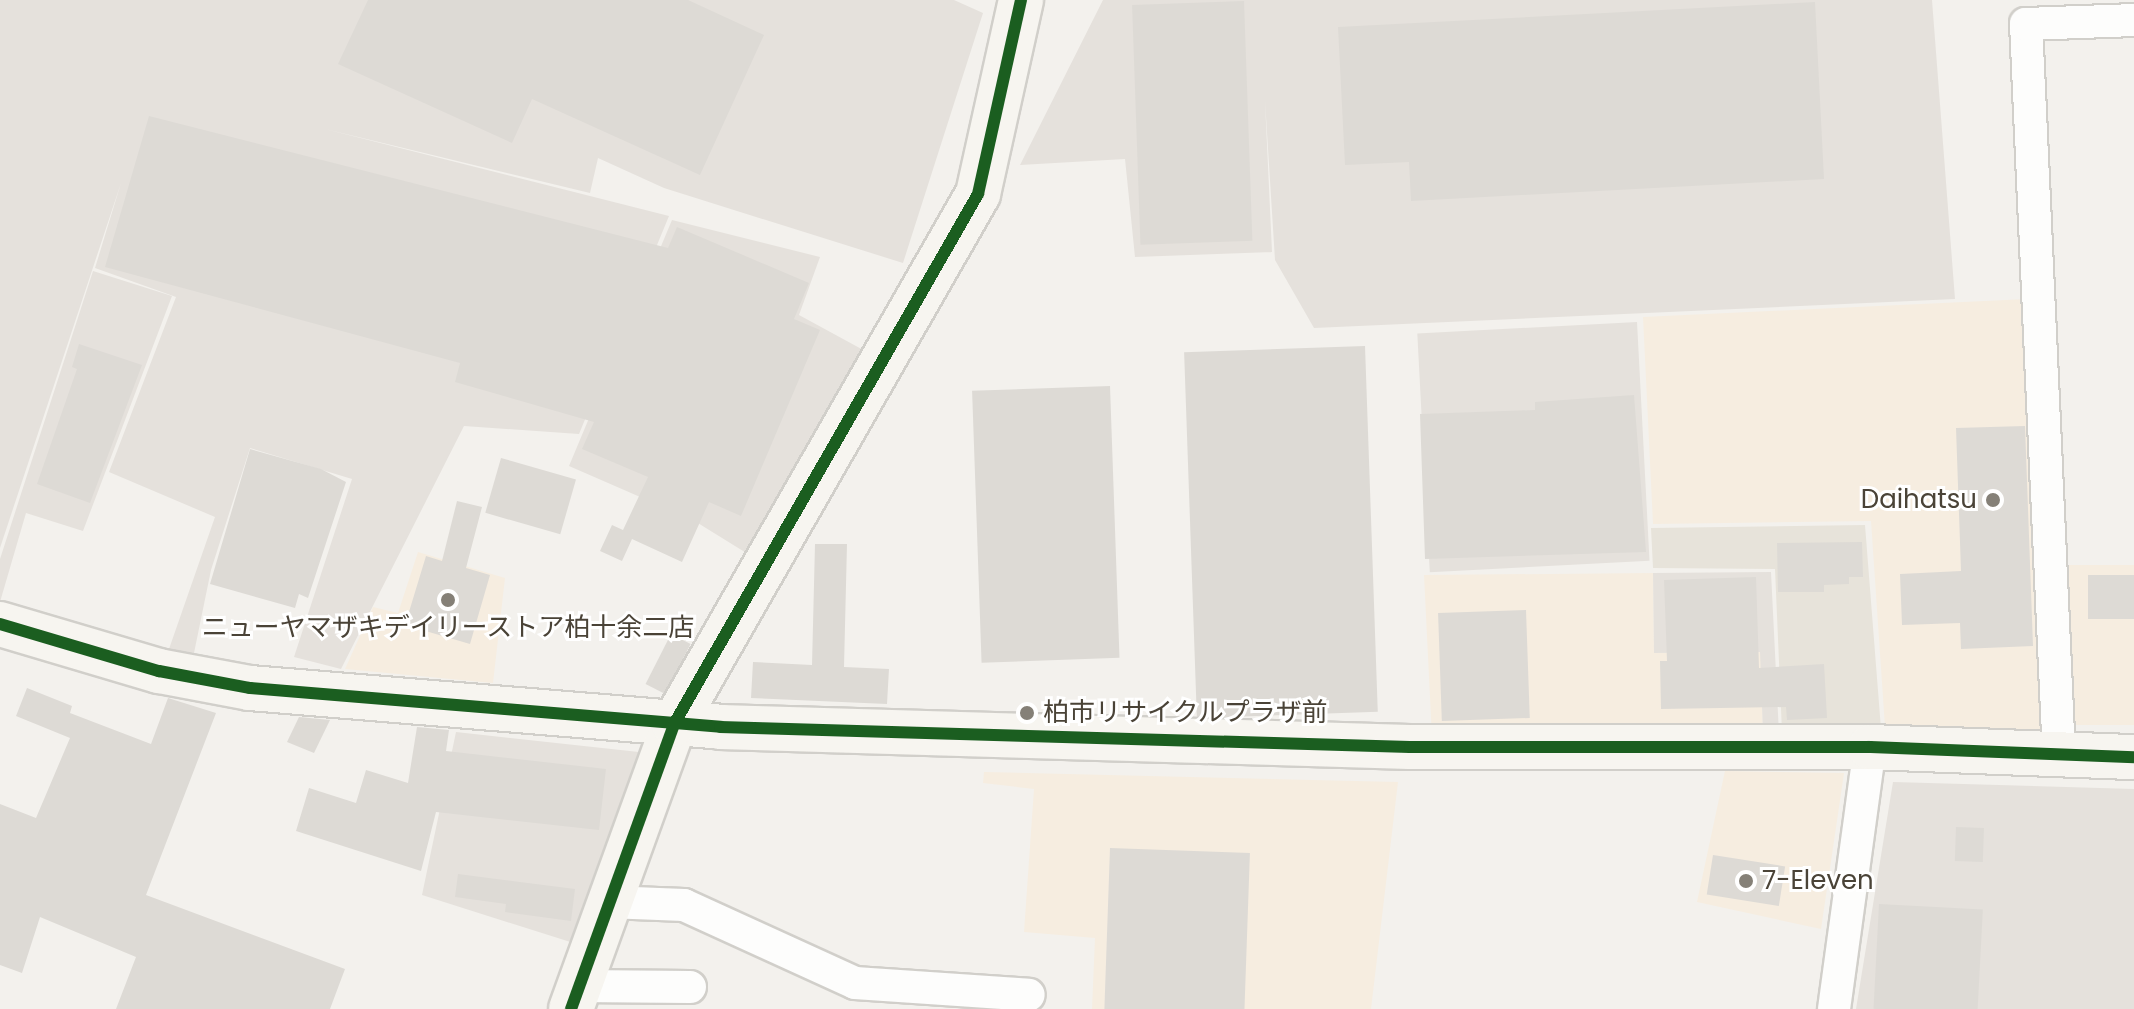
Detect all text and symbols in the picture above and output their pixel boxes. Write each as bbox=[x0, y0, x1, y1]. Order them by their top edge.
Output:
place label: Daihatsu bbox=[1861, 484, 1977, 516]
marker: Daihatsu bbox=[1984, 491, 2002, 509]
marker: ニューヤマザキデイリーストア柏十余二店 bbox=[439, 591, 457, 609]
place label: ニューヤマザキデイリーストア柏十余二店 bbox=[201, 612, 695, 644]
place label: 柏市リサイクルプラザ前 bbox=[1043, 697, 1329, 729]
marker: 柏市リサイクルプラザ前 bbox=[1018, 704, 1036, 722]
place label: 7-Eleven bbox=[1762, 865, 1874, 897]
marker: 7-Eleven bbox=[1737, 872, 1755, 890]

